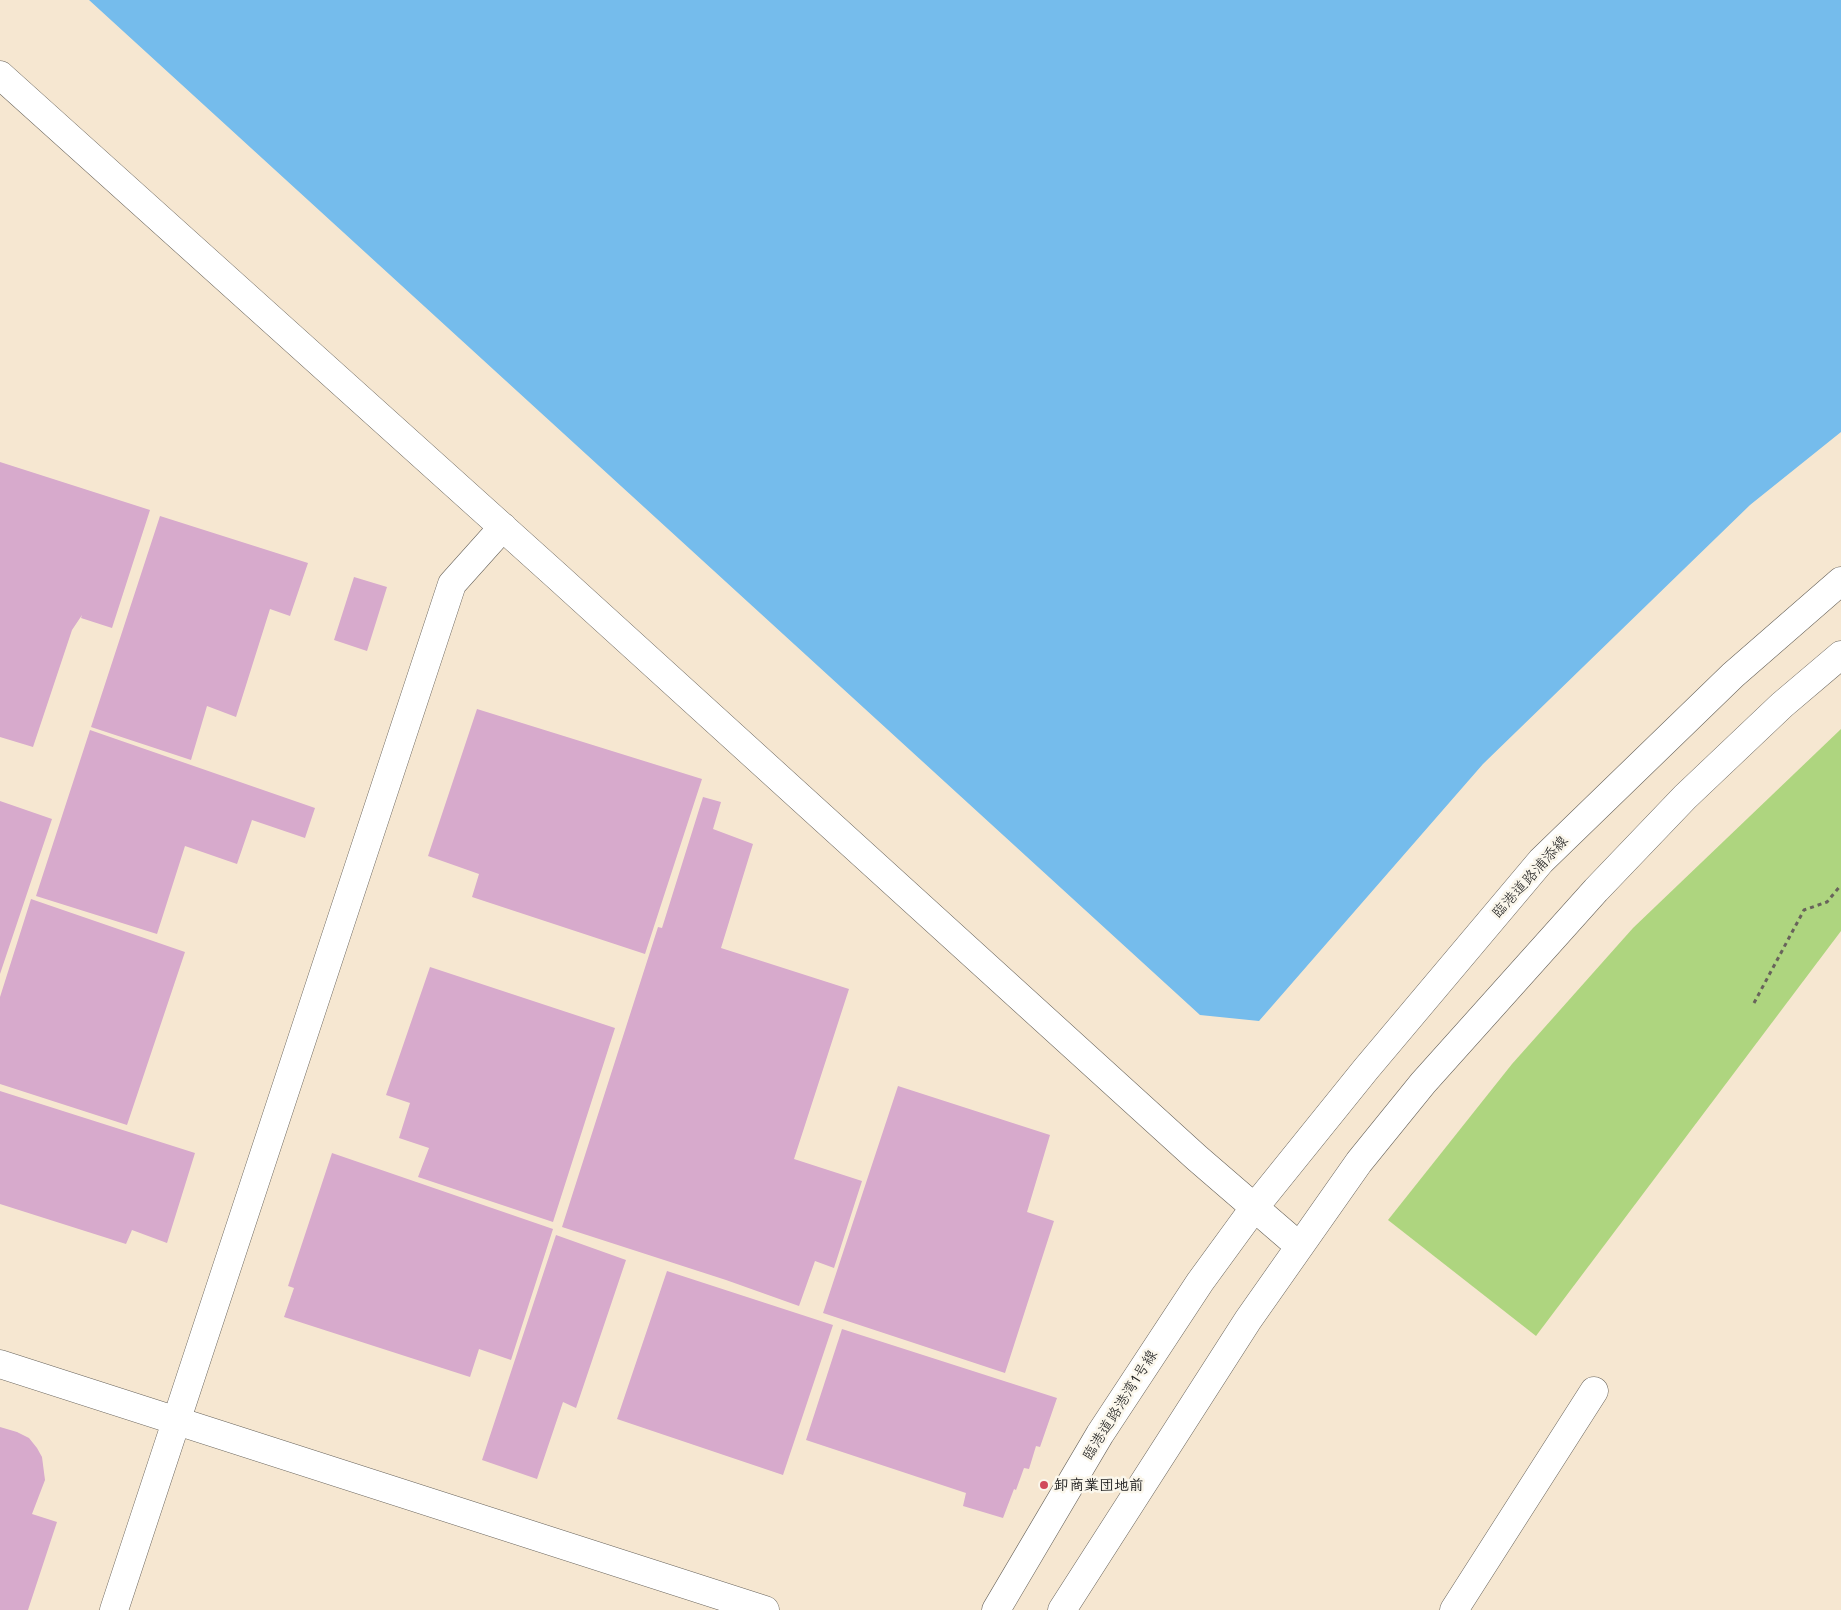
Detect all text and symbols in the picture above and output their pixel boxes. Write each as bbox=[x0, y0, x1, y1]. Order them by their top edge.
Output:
street label: 臨港道路浦添線 bbox=[1488, 832, 1572, 922]
street label: 臨港道路港湾1号線 bbox=[1079, 1347, 1161, 1463]
place label: 卸商業団地前 bbox=[1054, 1476, 1144, 1494]
marker: 卸商業団地前 bbox=[1038, 1479, 1050, 1491]

